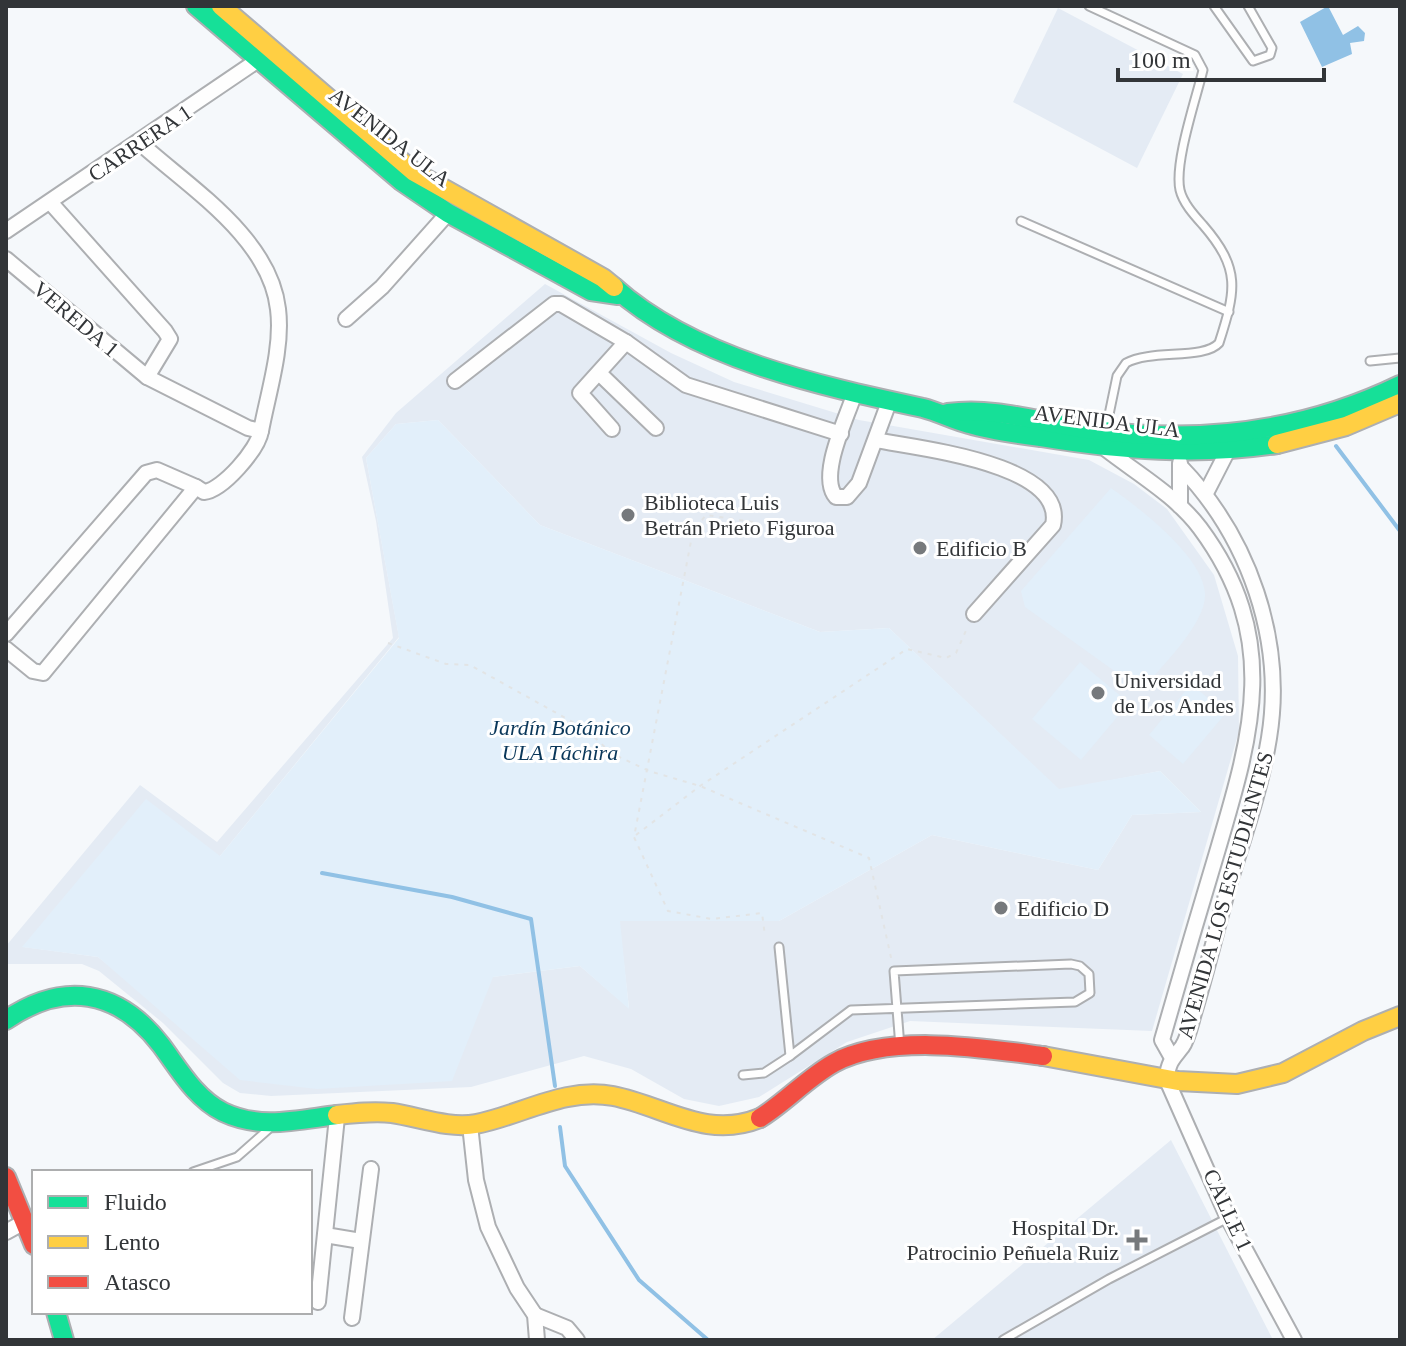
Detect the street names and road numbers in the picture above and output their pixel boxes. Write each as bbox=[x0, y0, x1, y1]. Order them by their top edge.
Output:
street label: AVENIDA ULA bbox=[324, 82, 456, 192]
street label: CARRERA 1 bbox=[84, 99, 196, 187]
street label: VEREDA 1 bbox=[28, 276, 124, 362]
street label: AVENIDA ULA bbox=[1033, 400, 1182, 442]
street label: AVENIDA LOS ESTUDIANTES bbox=[1172, 748, 1278, 1042]
street label: CALLE 1 bbox=[1198, 1165, 1258, 1255]

